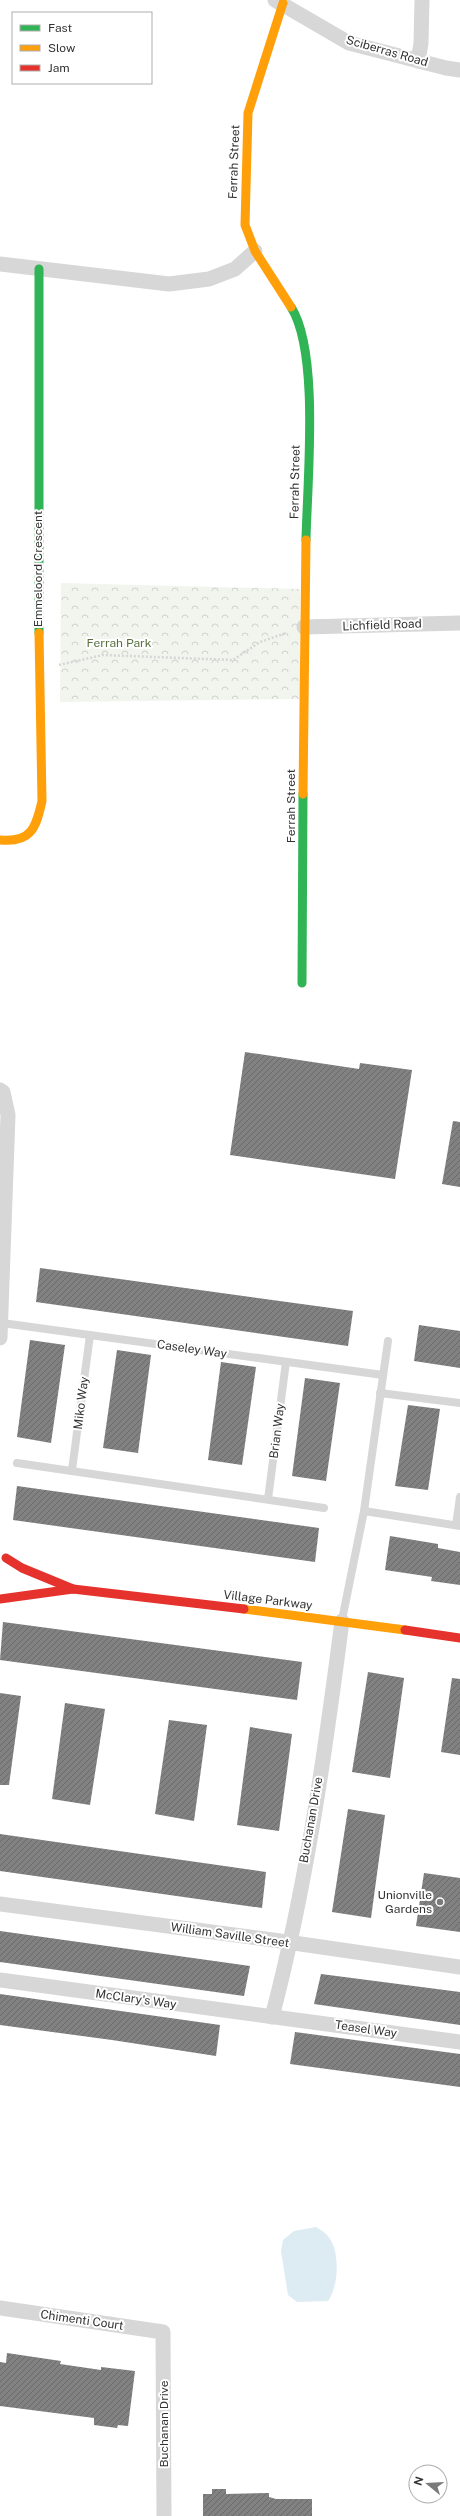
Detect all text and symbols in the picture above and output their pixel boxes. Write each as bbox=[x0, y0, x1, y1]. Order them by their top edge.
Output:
legend bbox=[12, 12, 152, 84]
text: Fast bbox=[48, 21, 73, 35]
street label: Sciberras Road bbox=[344, 33, 430, 69]
text: Slow bbox=[48, 41, 76, 55]
text: Jam bbox=[48, 61, 70, 75]
street label: Ferrah Street bbox=[226, 124, 242, 199]
street label: Ferrah Street bbox=[287, 444, 303, 519]
street label: Emmeloord Crescent bbox=[31, 510, 45, 627]
street label: Lichfield Road bbox=[342, 617, 422, 633]
park label: Ferrah Park bbox=[87, 636, 152, 650]
street label: Ferrah Street bbox=[284, 768, 298, 843]
street label: Caseley Way bbox=[156, 1337, 228, 1361]
street label: Miko Way bbox=[71, 1375, 91, 1430]
street label: Brian Way bbox=[267, 1402, 287, 1459]
street label: Village Parkway bbox=[223, 1588, 314, 1612]
street label: Buchanan Drive bbox=[297, 1776, 325, 1864]
place label: Unionville Gardens bbox=[377, 1888, 432, 1916]
marker: Unionville Gardens bbox=[435, 1897, 445, 1907]
street label: William Saville Street bbox=[170, 1920, 290, 1950]
street label: McClary's Way bbox=[95, 1986, 178, 2012]
street label: Teasel Way bbox=[334, 2018, 398, 2040]
street label: Chimenti Court bbox=[39, 2307, 125, 2333]
street label: Buchanan Drive bbox=[157, 2380, 171, 2468]
north arrow bbox=[408, 2464, 448, 2504]
text: N bbox=[411, 2475, 426, 2487]

